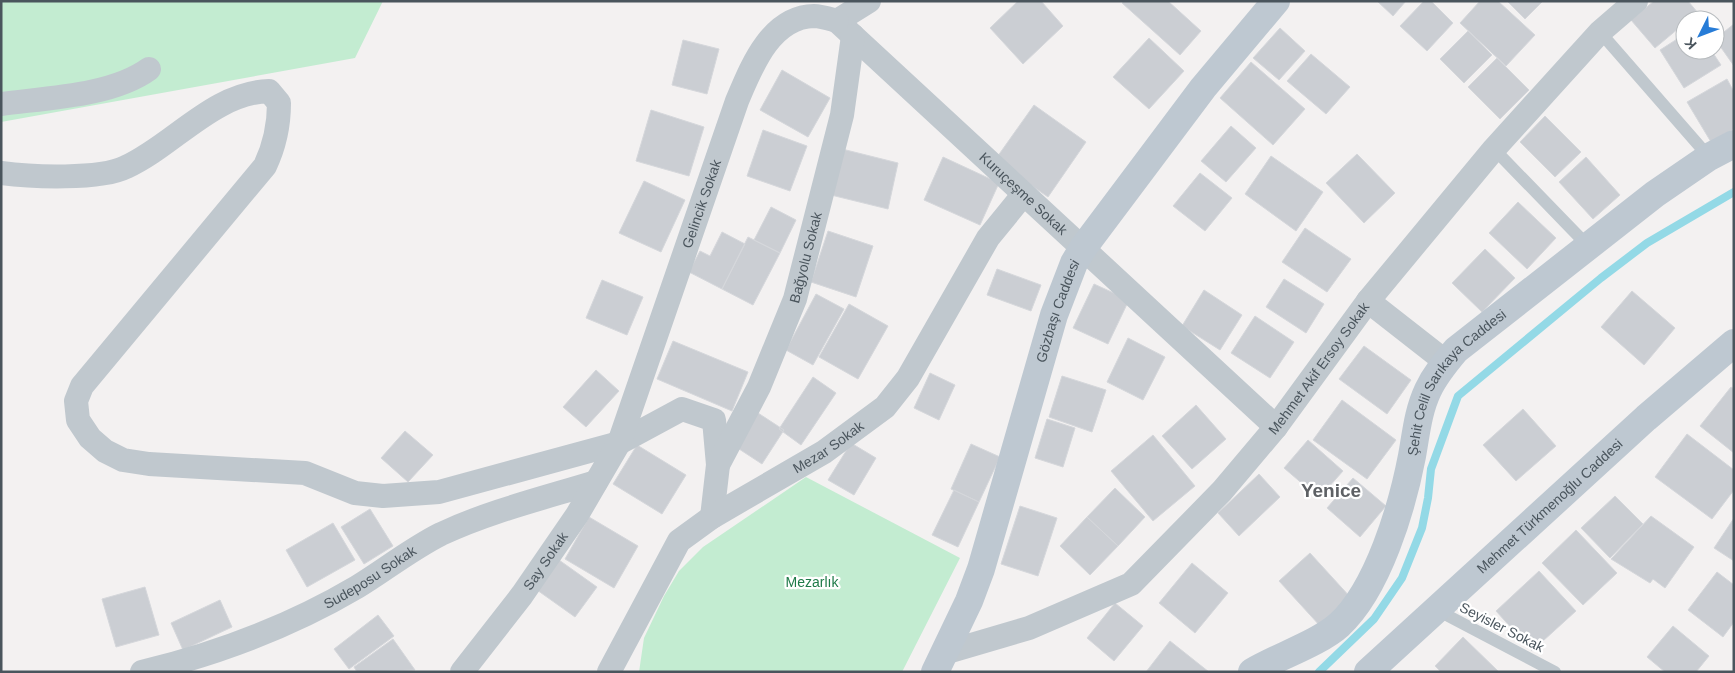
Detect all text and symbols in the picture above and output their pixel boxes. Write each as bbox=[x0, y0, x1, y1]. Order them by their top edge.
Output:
north arrow bbox=[1675, 10, 1725, 60]
text: K bbox=[1681, 35, 1700, 53]
street label: Kuruçeşme Sokak bbox=[976, 149, 1071, 239]
street label: Gelincik Sokak bbox=[679, 157, 725, 250]
street label: Bağyolu Sokak bbox=[786, 209, 825, 305]
street label: Gözbaşı Caddesi bbox=[1033, 256, 1082, 364]
street label: Mehmet Akif Ersoy Sokak bbox=[1265, 298, 1373, 438]
street label: Şehit Celil Sarıkaya Caddesi bbox=[1404, 306, 1509, 457]
street label: Mezar Sokak bbox=[790, 417, 867, 476]
street label: Mehmet Türkmenoğlu Caddesi bbox=[1474, 436, 1626, 577]
district label: Yenice bbox=[1301, 480, 1361, 501]
street label: Say Sokak bbox=[520, 528, 572, 593]
street label: Sudeposu Sokak bbox=[321, 542, 420, 612]
park label: Mezarlık bbox=[786, 574, 839, 590]
street label: Seyisler Sokak bbox=[1457, 599, 1548, 656]

